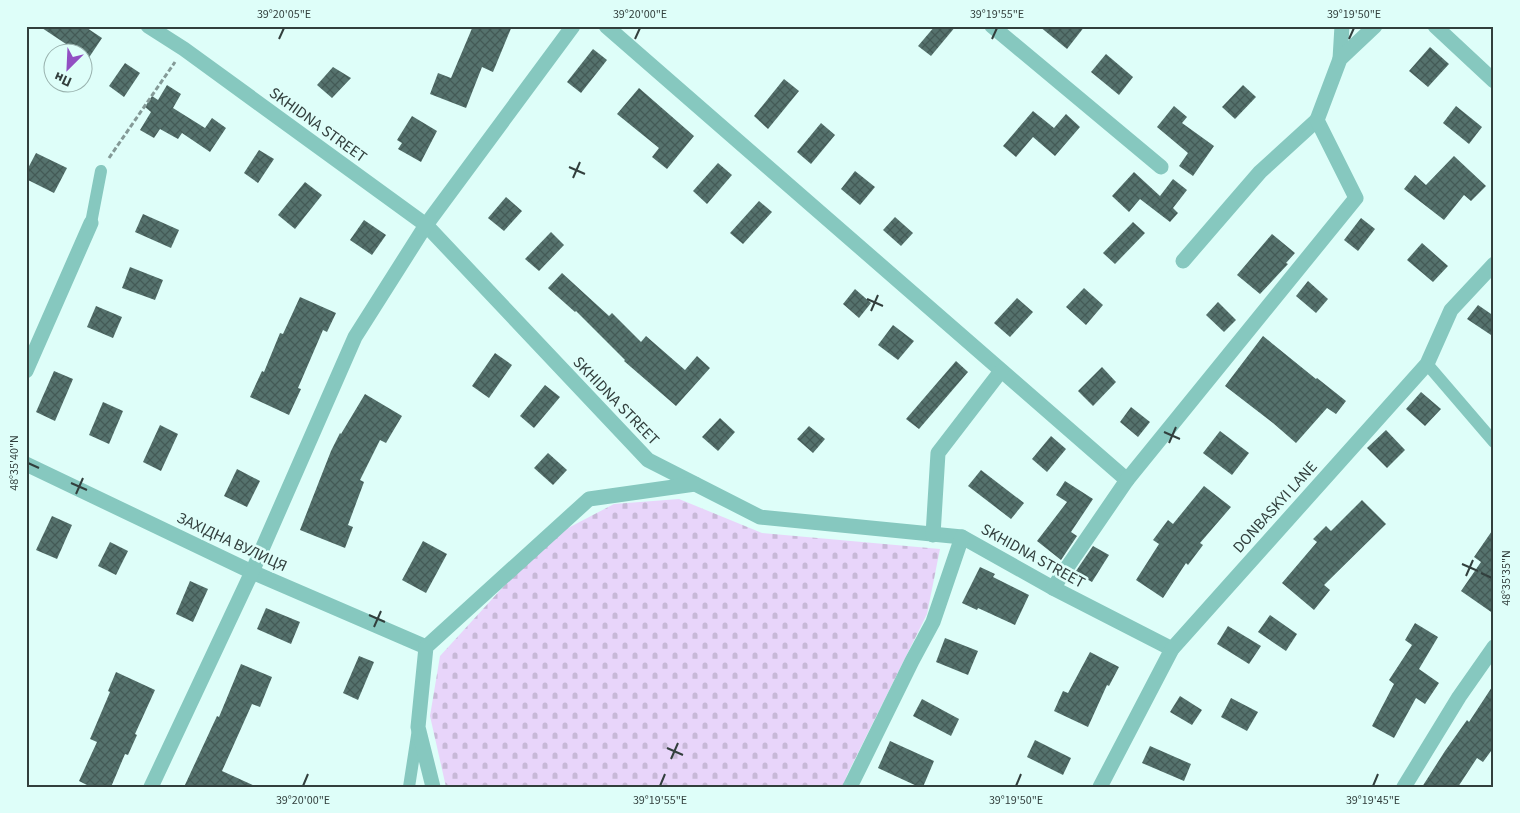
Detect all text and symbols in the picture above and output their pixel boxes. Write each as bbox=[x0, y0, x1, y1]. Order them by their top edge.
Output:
text: 39°20'05"E bbox=[257, 6, 311, 23]
text: 39°20'00"E bbox=[613, 6, 667, 23]
text: 39°19'55"E bbox=[970, 6, 1024, 23]
text: 39°19'50"E bbox=[1327, 6, 1381, 23]
north arrow bbox=[42, 42, 92, 92]
text: Пн bbox=[51, 66, 75, 92]
street label: SKHIDNA STREET bbox=[265, 82, 372, 168]
street label: SKHIDNA STREET bbox=[568, 352, 664, 451]
text: 48°35'40"N bbox=[6, 435, 23, 491]
street label: DONBASKYI LANE bbox=[1228, 456, 1322, 558]
street label: ЗАХІДНА ВУЛИЦЯ bbox=[173, 507, 291, 577]
street label: SKHIDNA STREET bbox=[977, 518, 1089, 594]
text: 48°35'35"N bbox=[1498, 550, 1515, 606]
text: 39°20'00"E bbox=[276, 792, 330, 809]
text: 39°19'55"E bbox=[633, 792, 687, 809]
text: 39°19'50"E bbox=[989, 792, 1043, 809]
text: 39°19'45"E bbox=[1346, 792, 1400, 809]

